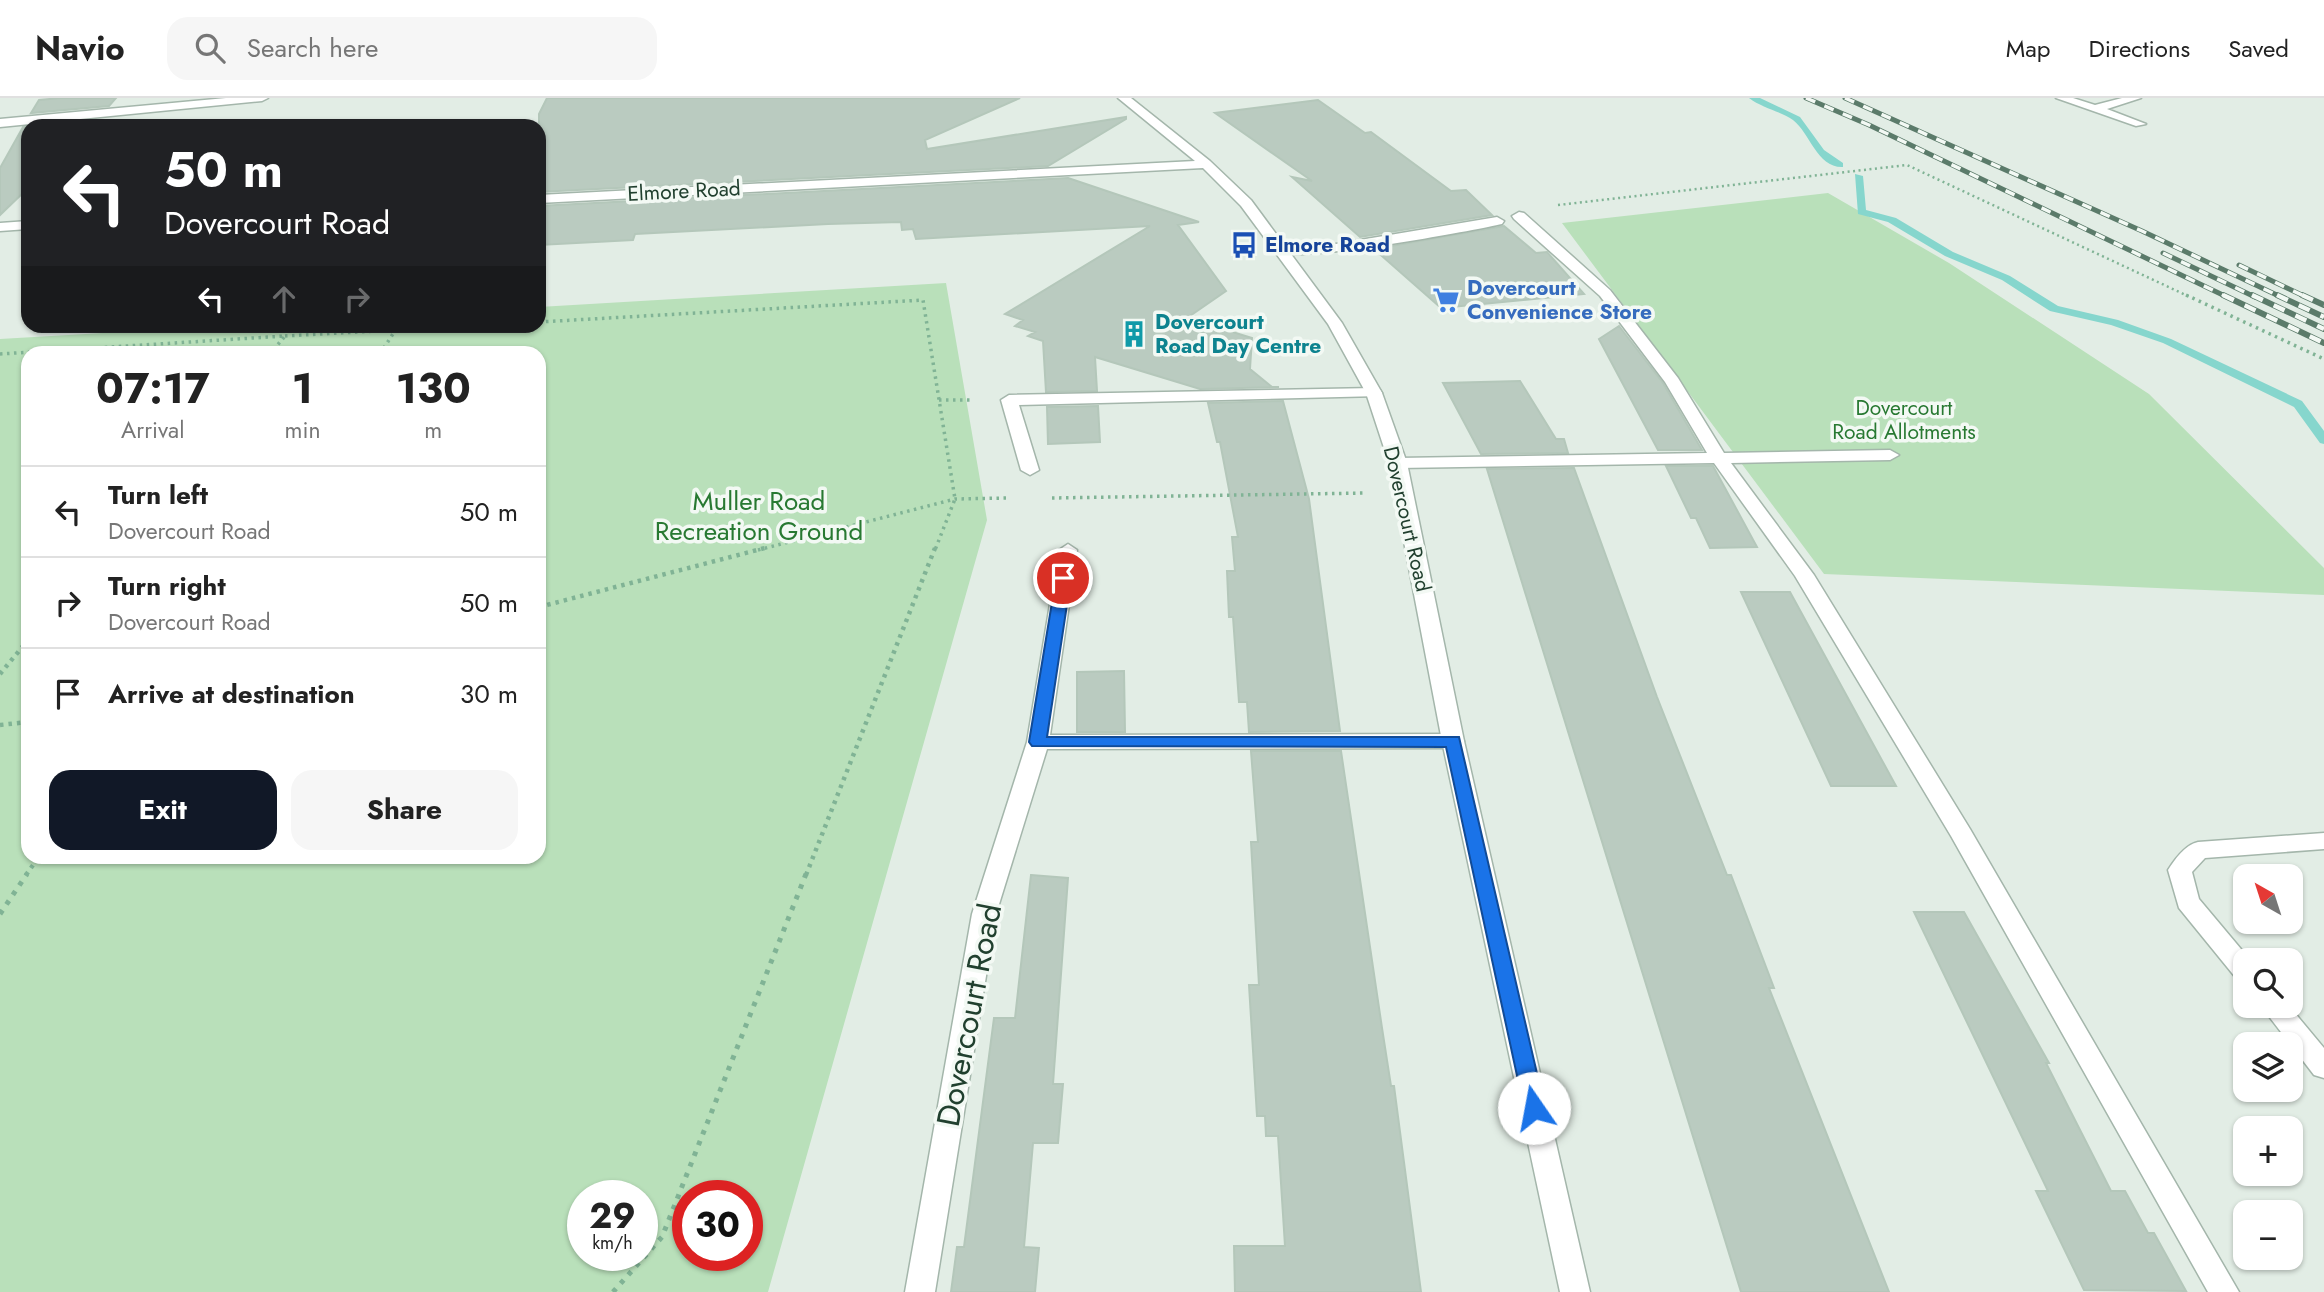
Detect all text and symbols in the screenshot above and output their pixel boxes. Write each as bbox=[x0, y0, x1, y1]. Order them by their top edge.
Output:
search box bbox=[167, 17, 657, 80]
text: Navio bbox=[35, 25, 125, 72]
icon: search bbox=[191, 29, 229, 67]
text: Search here bbox=[247, 29, 378, 67]
text: Map bbox=[2006, 31, 2051, 66]
text: Directions bbox=[2089, 31, 2190, 66]
text: Saved bbox=[2228, 31, 2289, 66]
text: 50 m bbox=[164, 135, 283, 205]
icon: left bbox=[49, 147, 140, 238]
street label: Elmore Road bbox=[627, 173, 741, 209]
text: Dovercourt Road bbox=[164, 200, 390, 246]
bus stop icon: Elmore Road bbox=[1229, 230, 1259, 260]
place label: Elmore Road bbox=[1265, 230, 1390, 260]
place label: Dovercourt Convenience Store bbox=[1467, 273, 1652, 327]
icon: left bbox=[192, 280, 230, 318]
icon: ahead bbox=[265, 280, 303, 318]
icon: right bbox=[338, 280, 376, 318]
supermarket icon: Dovercourt Convenience Store bbox=[1431, 285, 1461, 315]
place label: Dovercourt Road Day Centre bbox=[1155, 307, 1321, 361]
building icon: Dovercourt Road Day Centre bbox=[1119, 319, 1149, 349]
text: 07:17 bbox=[96, 358, 209, 419]
text: 1 bbox=[292, 358, 313, 419]
text: 130 bbox=[396, 358, 471, 419]
park label: Dovercourt Road Allotments bbox=[1832, 393, 1976, 447]
text: Arrival bbox=[121, 413, 184, 447]
text: min bbox=[285, 413, 321, 447]
text: m bbox=[424, 413, 442, 447]
street label: Dovercourt Road bbox=[1376, 443, 1438, 595]
text: Turn left bbox=[108, 476, 208, 514]
park label: Muller Road Recreation Ground bbox=[655, 482, 863, 550]
icon: left bbox=[49, 493, 87, 531]
text: 50 m bbox=[460, 493, 518, 531]
text: Dovercourt Road bbox=[108, 514, 271, 548]
pin bbox=[1033, 548, 1093, 608]
icon: arrive bbox=[1044, 559, 1082, 597]
text: Turn right bbox=[108, 567, 226, 605]
icon: right bbox=[49, 584, 87, 622]
text: 50 m bbox=[460, 584, 518, 622]
text: Dovercourt Road bbox=[108, 605, 271, 639]
icon: arrive bbox=[49, 675, 87, 713]
text: Arrive at destination bbox=[108, 675, 355, 713]
text: 30 m bbox=[460, 675, 518, 713]
button: Exit bbox=[49, 770, 277, 850]
button: Share bbox=[291, 770, 518, 850]
north arrow bbox=[2233, 864, 2303, 934]
map controls bbox=[2233, 864, 2303, 1270]
street label: Dovercourt Road bbox=[925, 900, 1013, 1130]
button: search bbox=[2233, 948, 2303, 1018]
button: layers bbox=[2233, 1032, 2303, 1102]
position arrow bbox=[1497, 1071, 1571, 1145]
button: + bbox=[2233, 1116, 2303, 1186]
speed limit sign: 30 bbox=[672, 1180, 763, 1271]
text: 29 bbox=[589, 1191, 636, 1241]
button: − bbox=[2233, 1200, 2303, 1270]
text: km/h bbox=[592, 1230, 633, 1256]

